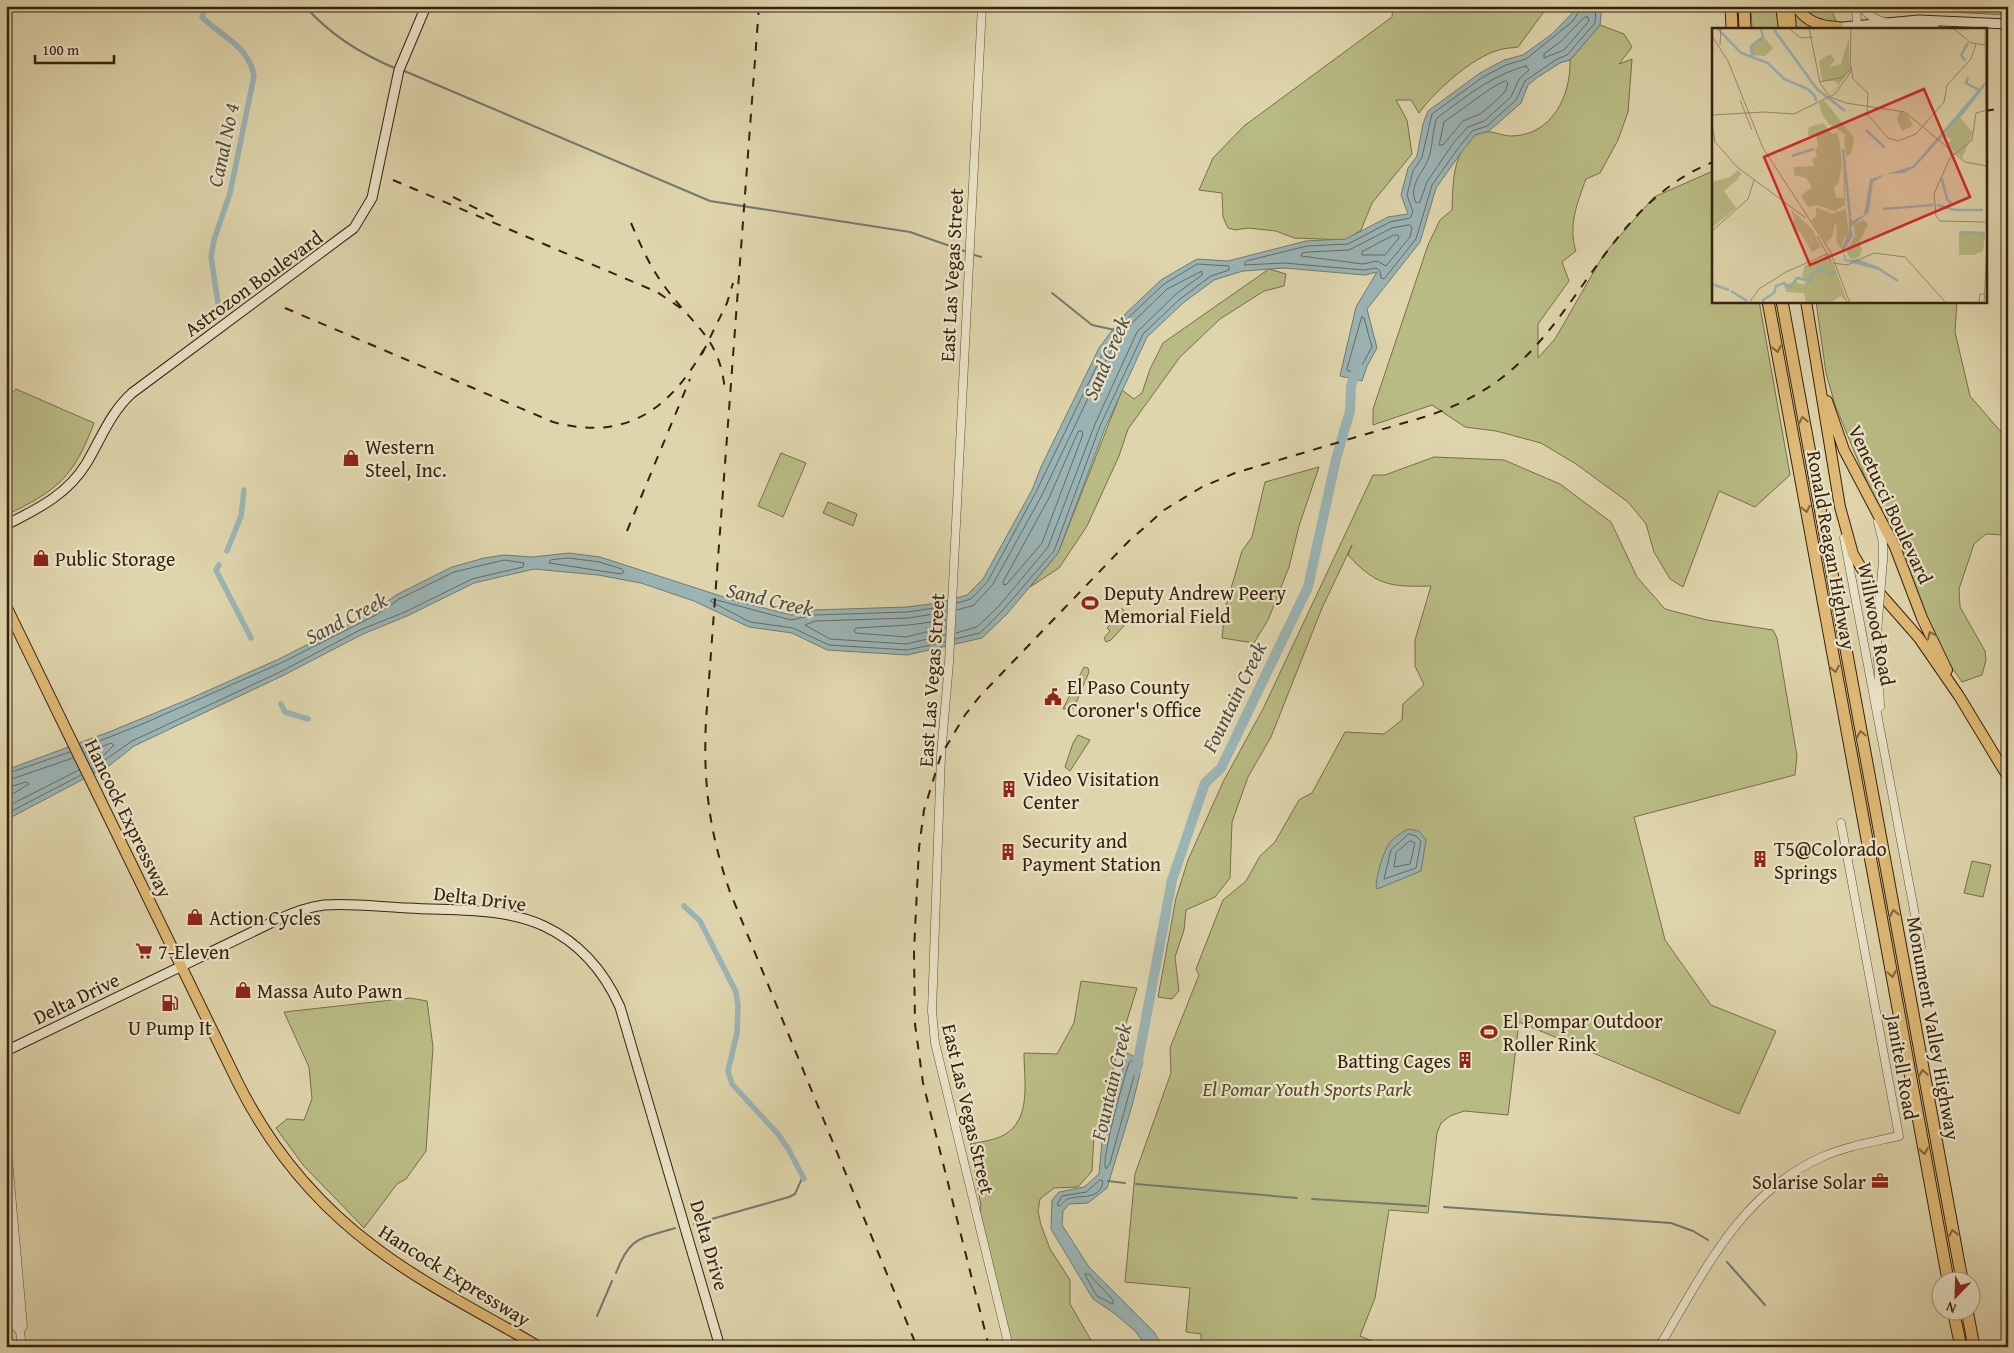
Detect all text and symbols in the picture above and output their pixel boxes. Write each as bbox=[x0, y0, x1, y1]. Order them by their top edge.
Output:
inset map bbox=[1712, 28, 1986, 302]
scale bar bbox=[35, 32, 114, 64]
text: 100 m bbox=[42, 39, 80, 60]
water label: Canal No 4 bbox=[199, 100, 247, 190]
street label: East Las Vegas Street bbox=[932, 187, 970, 363]
street label: Astrozon Boulevard bbox=[178, 223, 329, 343]
water label: Sand Creek bbox=[1074, 311, 1138, 405]
one-way arrow bbox=[1771, 345, 1781, 354]
one-way arrow bbox=[1799, 415, 1809, 424]
street label: Venetucci Boulevard bbox=[1841, 420, 1941, 589]
place label: Western Steel, Inc. bbox=[365, 432, 447, 484]
shop icon: Western Steel, Inc. bbox=[341, 448, 361, 468]
street label: Ronald Reagan Highway bbox=[1800, 448, 1864, 652]
one-way arrow bbox=[1800, 505, 1811, 513]
place label: Public Storage bbox=[55, 544, 175, 573]
shop icon: Public Storage bbox=[31, 548, 51, 568]
street label: Willwood Road bbox=[1851, 560, 1903, 688]
water label: Sand Creek bbox=[724, 574, 817, 624]
place label: Deputy Andrew Peery Memorial Field bbox=[1104, 578, 1286, 630]
water label: Sand Creek bbox=[300, 584, 393, 652]
street label: East Las Vegas Street bbox=[910, 592, 952, 768]
sports icon: Deputy Andrew Peery Memorial Field bbox=[1080, 593, 1100, 613]
one-way arrow bbox=[1927, 632, 1937, 641]
water label: Fountain Creek bbox=[1193, 636, 1274, 758]
one-way arrow bbox=[1830, 664, 1840, 673]
place label: El Paso County Coroner's Office bbox=[1067, 672, 1201, 724]
public building icon: El Paso County Coroner's Office bbox=[1043, 687, 1063, 707]
one-way arrow bbox=[1857, 730, 1867, 739]
street label: Hancock Expressway bbox=[78, 734, 180, 902]
place label: Video Visitation Center bbox=[1023, 764, 1159, 816]
building icon: Video Visitation Center bbox=[999, 779, 1019, 799]
place label: Security and Payment Station bbox=[1022, 826, 1161, 878]
place label: T5@Colorado Springs bbox=[1774, 834, 1887, 886]
building icon: Security and Payment Station bbox=[998, 842, 1018, 862]
building icon: T5@Colorado Springs bbox=[1750, 849, 1770, 869]
street label: Delta Drive bbox=[432, 878, 528, 918]
place label: Action Cycles bbox=[209, 903, 321, 932]
shop icon: Action Cycles bbox=[185, 907, 205, 927]
one-way arrow bbox=[1889, 909, 1899, 917]
street label: Monument Valley Highway bbox=[1900, 914, 1968, 1142]
place label: 7-Eleven bbox=[158, 937, 230, 966]
supermarket icon: 7-Eleven bbox=[134, 941, 154, 961]
street label: Delta Drive bbox=[28, 965, 124, 1031]
one-way arrow bbox=[1886, 970, 1896, 979]
place label: Massa Auto Pawn bbox=[257, 976, 403, 1005]
shop icon: Massa Auto Pawn bbox=[233, 980, 253, 1000]
fuel station icon: U Pump It bbox=[160, 993, 180, 1013]
place label: El Pompar Outdoor Roller Rink bbox=[1503, 1006, 1663, 1058]
street label: Janitell Road bbox=[1879, 1009, 1927, 1122]
place label: U Pump It bbox=[128, 1013, 212, 1042]
water label: Fountain Creek bbox=[1082, 1020, 1140, 1145]
street label: East Las Vegas Street bbox=[935, 1021, 1003, 1197]
sports icon: El Pompar Outdoor Roller Rink bbox=[1479, 1022, 1499, 1042]
place label: Batting Cages bbox=[1337, 1046, 1451, 1075]
building icon: Batting Cages bbox=[1455, 1050, 1475, 1070]
one-way arrow bbox=[1919, 1068, 1929, 1077]
park label: El Pomar Youth Sports Park bbox=[1201, 1074, 1412, 1103]
one-way arrow bbox=[1918, 1147, 1928, 1156]
place label: Solarise Solar bbox=[1752, 1167, 1866, 1196]
office icon: Solarise Solar bbox=[1870, 1171, 1890, 1191]
street label: Delta Drive bbox=[683, 1196, 737, 1294]
street label: Hancock Expressway bbox=[374, 1217, 536, 1333]
one-way arrow bbox=[1948, 1228, 1958, 1237]
north arrow bbox=[1932, 1270, 1982, 1320]
text: N bbox=[1942, 1297, 1959, 1319]

